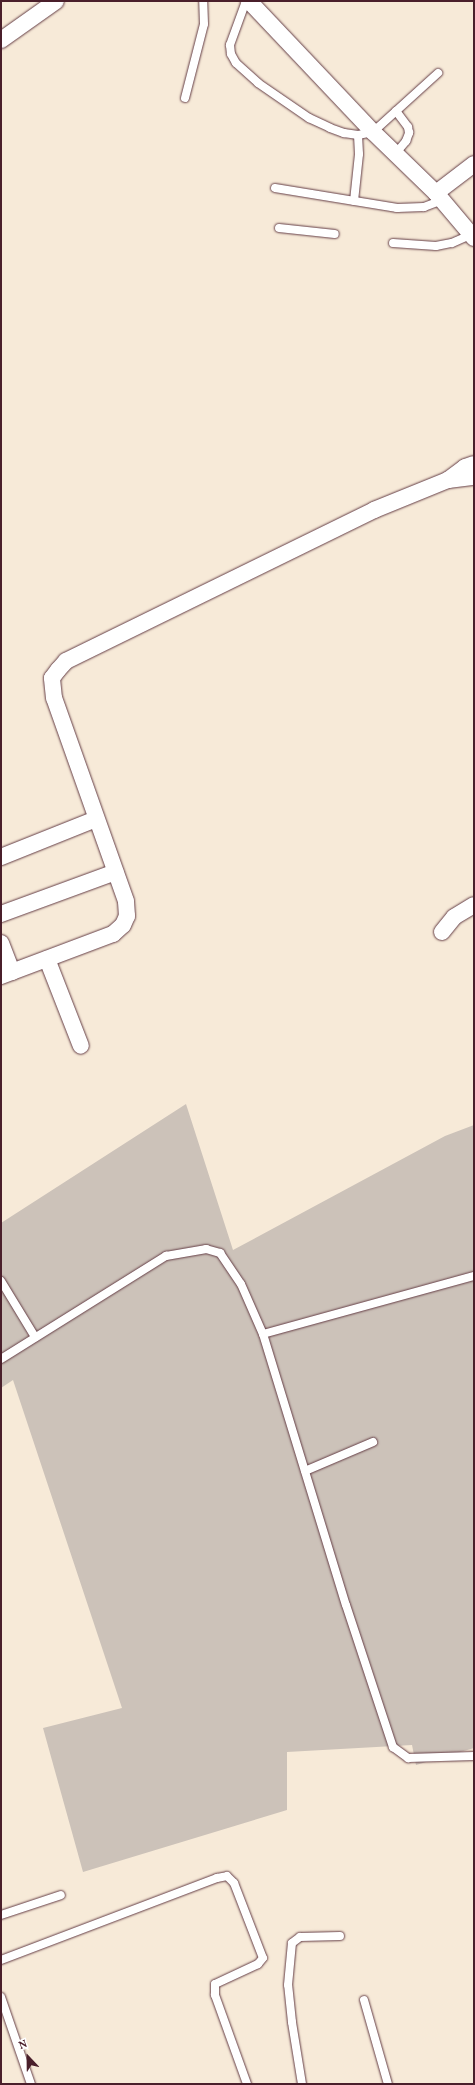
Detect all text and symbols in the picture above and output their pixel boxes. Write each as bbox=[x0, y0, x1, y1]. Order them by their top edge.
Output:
north arrow bbox=[8, 2037, 48, 2077]
text: N bbox=[17, 2037, 30, 2054]

